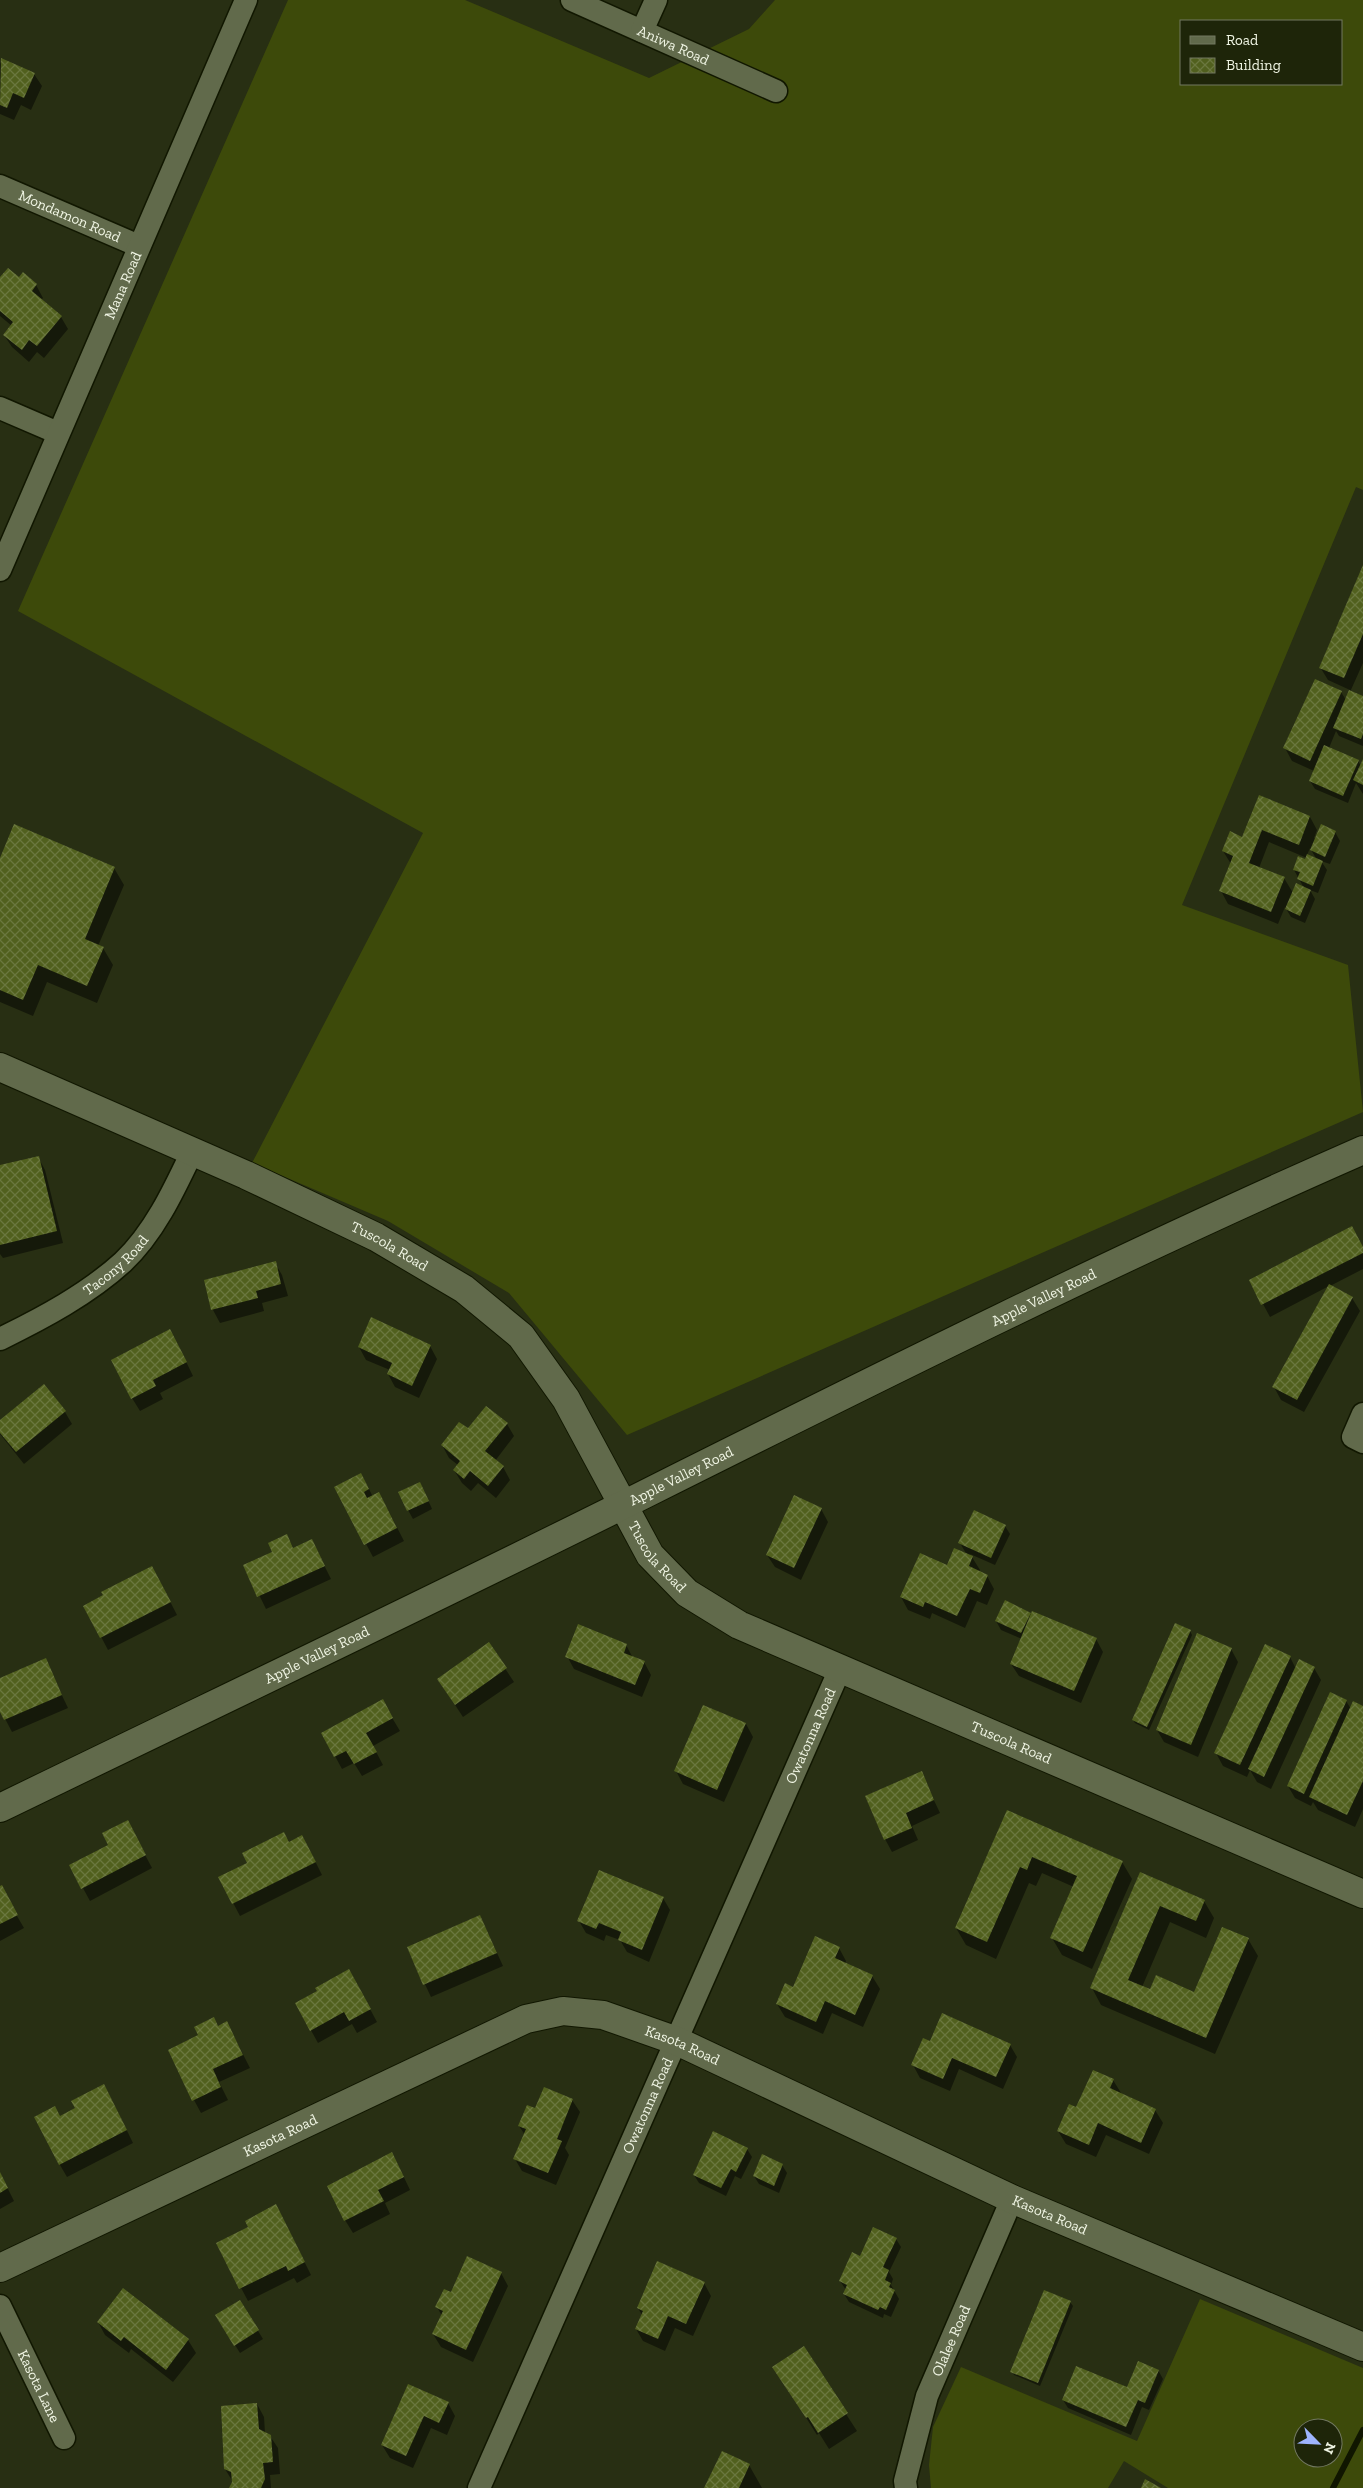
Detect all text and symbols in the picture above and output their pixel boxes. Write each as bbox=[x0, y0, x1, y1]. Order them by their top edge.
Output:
legend bbox=[1180, 20, 1343, 85]
street label: Aniwa Road bbox=[635, 21, 713, 69]
text: Road bbox=[1226, 31, 1259, 49]
text: Building bbox=[1226, 56, 1281, 74]
street label: Mondamon Road bbox=[16, 186, 124, 246]
street label: Mana Road bbox=[100, 248, 146, 322]
street label: Tuscola Road bbox=[348, 1217, 432, 1275]
street label: Tacony Road bbox=[80, 1231, 153, 1299]
street label: Apple Valley Road bbox=[988, 1264, 1100, 1330]
street label: Apple Valley Road bbox=[626, 1442, 737, 1509]
street label: Tuscola Road bbox=[624, 1518, 691, 1597]
street label: Apple Valley Road bbox=[262, 1622, 373, 1688]
street label: Owatonna Road bbox=[782, 1684, 840, 1787]
street label: Tuscola Road bbox=[968, 1717, 1055, 1768]
street label: Kasota Road bbox=[643, 2021, 723, 2069]
street label: Owatonna Road bbox=[619, 2054, 677, 2156]
street label: Kasota Road bbox=[240, 2110, 321, 2161]
street label: Kasota Road bbox=[1010, 2191, 1091, 2239]
street label: Olalee Road bbox=[928, 2302, 974, 2379]
street label: Kasota Lane bbox=[14, 2347, 64, 2425]
north arrow bbox=[1293, 2418, 1343, 2468]
text: N bbox=[1319, 2440, 1339, 2457]

